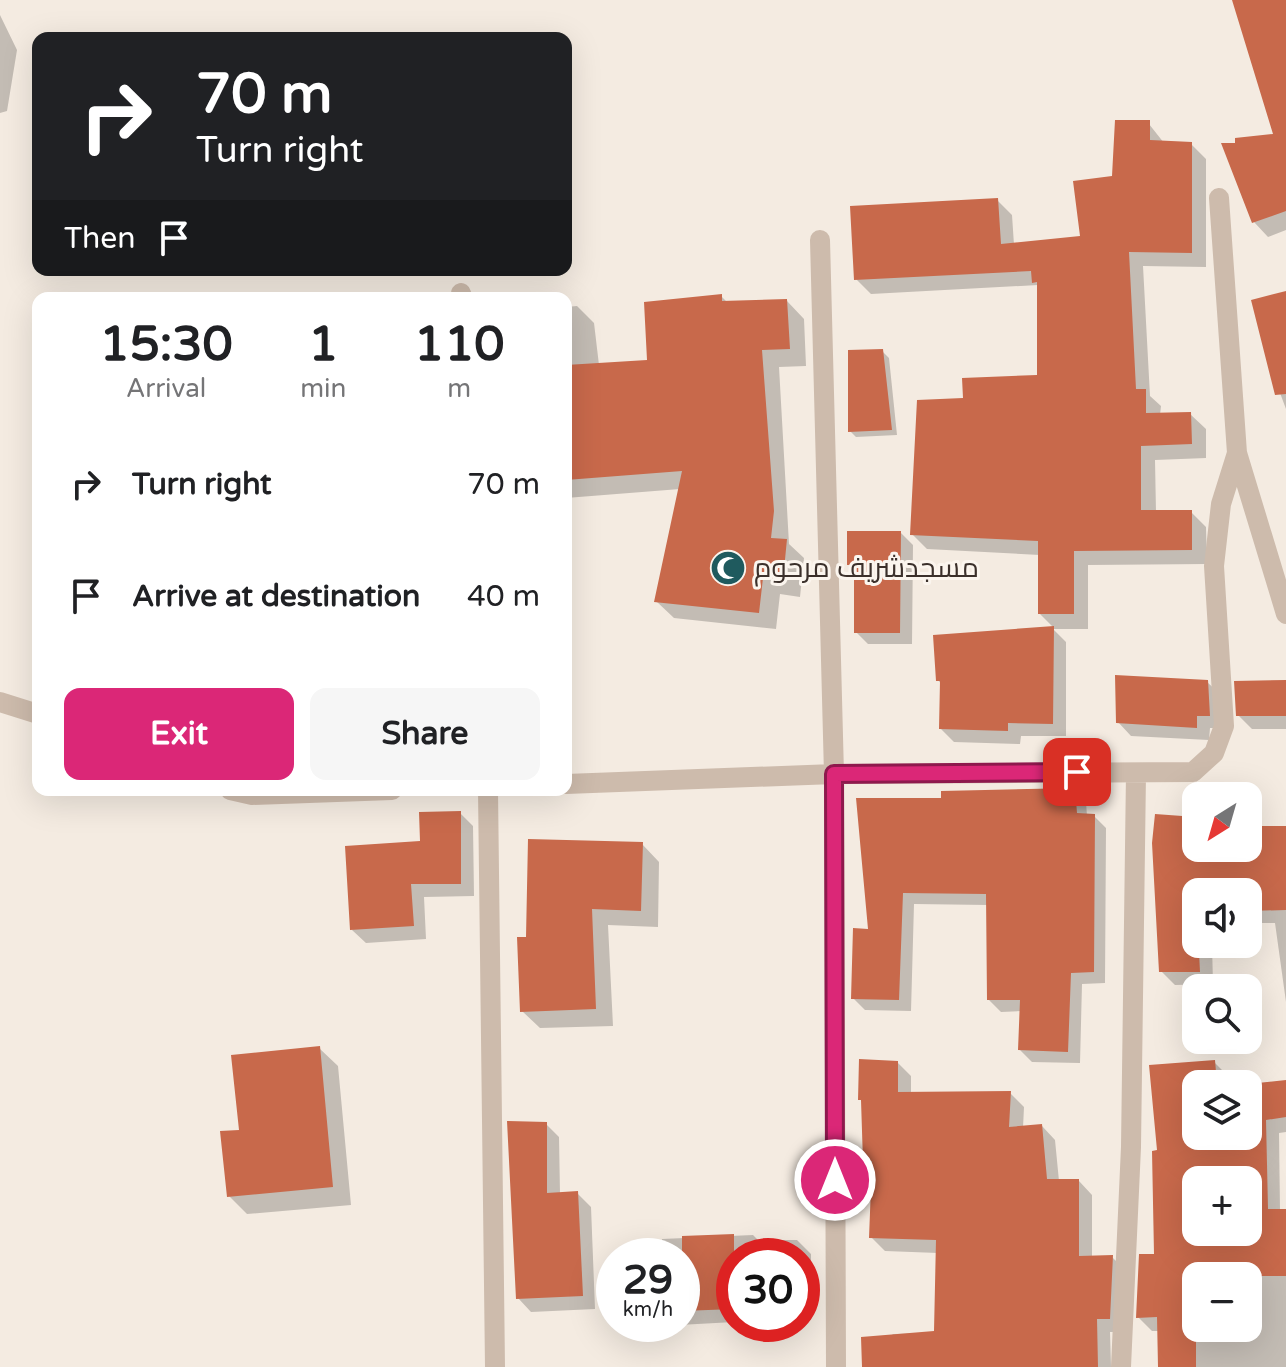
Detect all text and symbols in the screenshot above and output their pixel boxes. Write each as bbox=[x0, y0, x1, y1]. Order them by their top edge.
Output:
text: 70 m bbox=[196, 61, 332, 128]
icon: right bbox=[64, 64, 168, 168]
text: Turn right bbox=[196, 129, 363, 172]
icon: arrive bbox=[152, 216, 196, 260]
text: Then bbox=[64, 220, 136, 257]
text: 15:30 bbox=[100, 316, 233, 374]
text: 1 bbox=[308, 316, 338, 374]
text: 110 bbox=[414, 316, 504, 374]
text: Arrival bbox=[126, 373, 206, 404]
text: min bbox=[300, 373, 346, 404]
text: m bbox=[447, 373, 471, 404]
icon: right bbox=[64, 462, 108, 506]
text: Turn right bbox=[132, 466, 272, 503]
text: 70 m bbox=[467, 466, 540, 503]
mosque icon: مسجدشریف مرحوم bbox=[709, 549, 747, 587]
place label: مسجدشریف مرحوم bbox=[754, 551, 979, 587]
icon: arrive bbox=[64, 574, 108, 618]
text: Arrive at destination bbox=[132, 578, 420, 615]
text: 40 m bbox=[467, 578, 540, 615]
button: Exit bbox=[64, 688, 294, 780]
button: Share bbox=[310, 688, 540, 780]
pin bbox=[1043, 738, 1111, 806]
icon: arrive bbox=[1055, 750, 1099, 794]
north arrow bbox=[1182, 782, 1262, 862]
map controls bbox=[1182, 782, 1262, 1342]
button: sound bbox=[1182, 878, 1262, 958]
button: search bbox=[1182, 974, 1262, 1054]
button: layers bbox=[1182, 1070, 1262, 1150]
position arrow bbox=[793, 1138, 877, 1222]
button: + bbox=[1182, 1166, 1262, 1246]
speed limit sign: 30 bbox=[716, 1238, 820, 1342]
text: 29 bbox=[623, 1256, 673, 1304]
button: − bbox=[1182, 1262, 1262, 1342]
text: km/h bbox=[623, 1298, 673, 1322]

